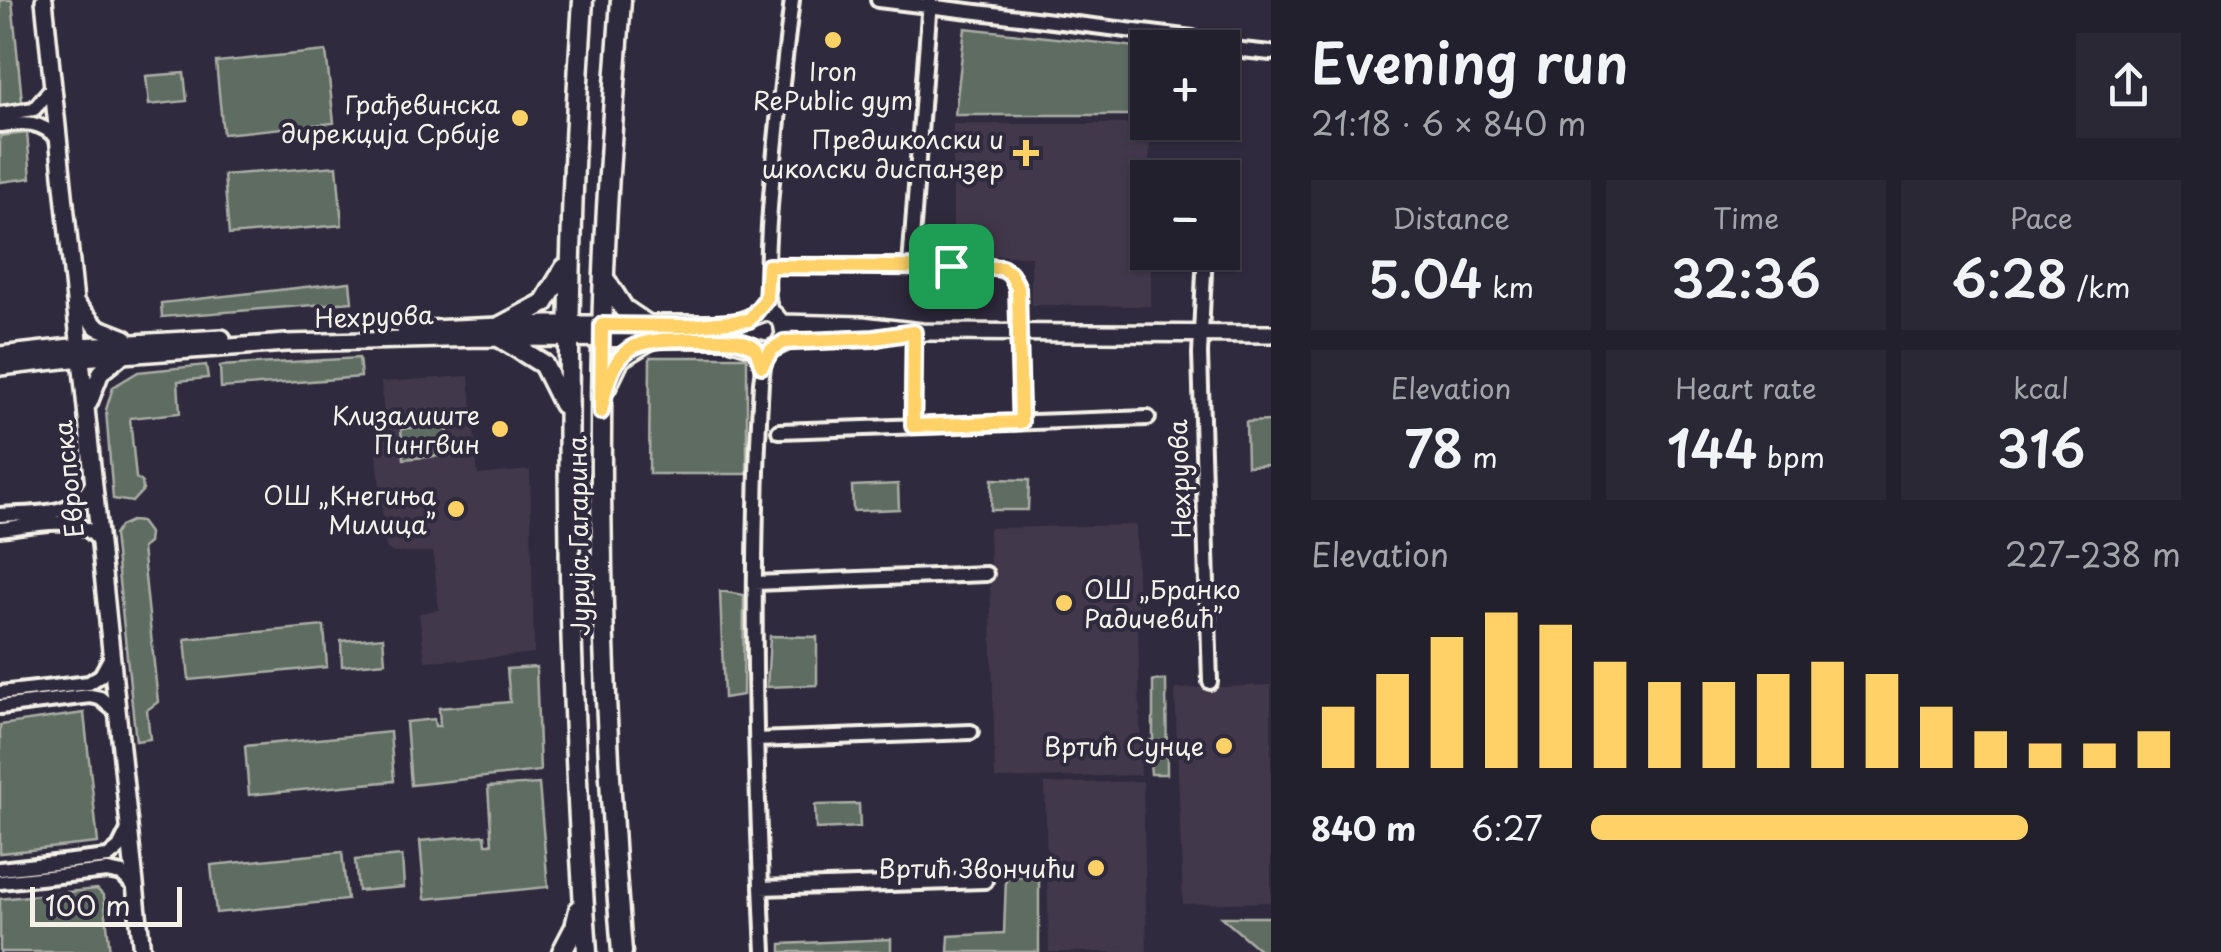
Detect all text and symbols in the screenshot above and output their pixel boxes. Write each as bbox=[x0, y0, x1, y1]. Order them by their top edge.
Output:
text: Evening run bbox=[1311, 20, 1629, 103]
marker: Iron RePublic gym bbox=[822, 29, 844, 51]
map controls bbox=[1130, 30, 1240, 270]
button: + bbox=[1130, 30, 1240, 140]
button: share bbox=[2076, 33, 2181, 138]
place label: Iron RePublic gym bbox=[753, 52, 913, 119]
place label: Грађевинска дирекција Србије bbox=[282, 85, 500, 152]
text: 21:18 · 6 × 840 m bbox=[1311, 99, 1586, 147]
marker: Грађевинска дирекција Србије bbox=[509, 107, 531, 129]
place label: Предшколски и школски диспанзер bbox=[762, 120, 1004, 187]
marker: Предшколски и школски диспанзер bbox=[1013, 140, 1039, 166]
button: − bbox=[1130, 160, 1240, 270]
text: Distance bbox=[1392, 196, 1510, 239]
text: Time bbox=[1713, 196, 1779, 239]
text: Pace bbox=[2009, 196, 2073, 239]
pin bbox=[909, 224, 994, 309]
icon: arrive bbox=[924, 239, 979, 294]
text: 5.04 bbox=[1368, 239, 1483, 315]
text: 32:36 bbox=[1671, 239, 1821, 315]
text: 6:28 bbox=[1952, 239, 2068, 315]
text: km bbox=[1483, 265, 1534, 308]
text: /km bbox=[2068, 265, 2130, 308]
street label: Нехруова bbox=[314, 295, 435, 337]
text: Elevation bbox=[1391, 366, 1511, 409]
text: Heart rate bbox=[1675, 366, 1817, 409]
text: kcal bbox=[2013, 366, 2069, 409]
place label: Клизалиште Пингвин bbox=[332, 396, 480, 463]
text: 78 bbox=[1404, 409, 1463, 485]
text: 144 bbox=[1667, 409, 1758, 485]
text: 316 bbox=[1997, 409, 2085, 485]
street label: Европска bbox=[43, 418, 93, 539]
marker: Клизалиште Пингвин bbox=[489, 418, 511, 440]
street label: Нехруова bbox=[1158, 418, 1200, 539]
street label: Јурија Гагарина bbox=[557, 435, 599, 637]
text: m bbox=[1463, 435, 1498, 478]
text: bpm bbox=[1758, 435, 1825, 478]
place label: ОШ „Кнегиња Милица” bbox=[263, 476, 436, 543]
marker: ОШ „Кнегиња Милица” bbox=[445, 498, 467, 520]
text: Elevation bbox=[1311, 530, 1449, 578]
text: 227–238 m bbox=[2005, 530, 2181, 578]
place label: ОШ „Бранко Радичевић” bbox=[1084, 570, 1241, 637]
marker: ОШ „Бранко Радичевић” bbox=[1053, 592, 1075, 614]
place label: Вртић Сунце bbox=[1044, 727, 1204, 765]
marker: Вртић Сунце bbox=[1213, 735, 1235, 757]
text: 840 m bbox=[1311, 804, 1416, 852]
text: 6:27 bbox=[1471, 804, 1543, 852]
place label: Вртић Звончићи bbox=[878, 849, 1076, 887]
marker: Вртић Звончићи bbox=[1085, 857, 1107, 879]
scale bar bbox=[30, 882, 182, 926]
text: 100 m bbox=[45, 883, 131, 926]

